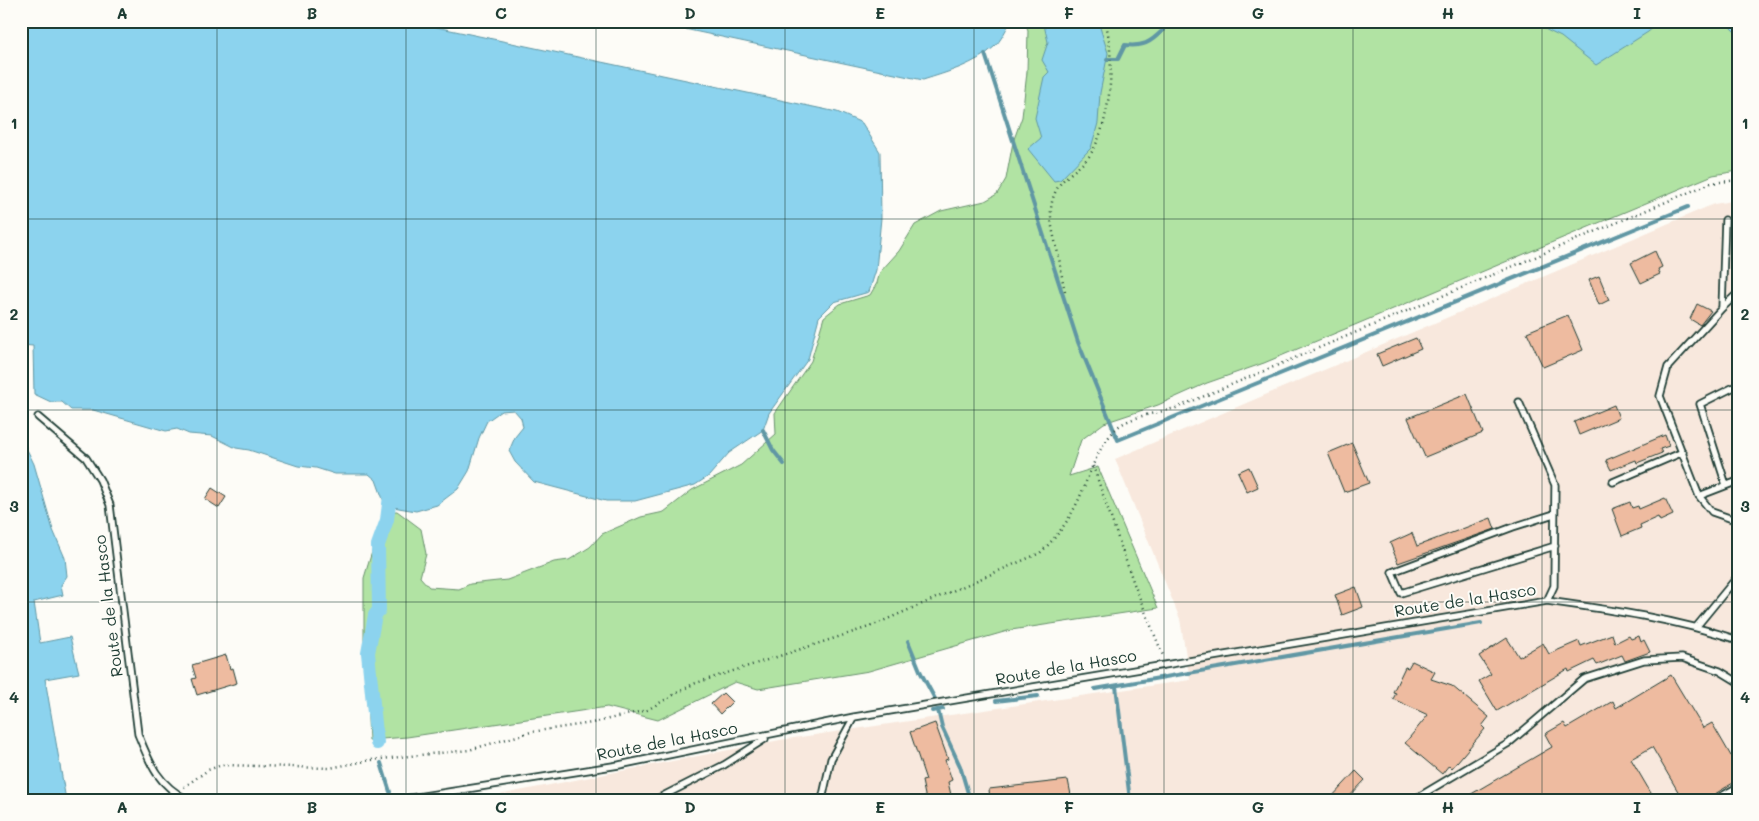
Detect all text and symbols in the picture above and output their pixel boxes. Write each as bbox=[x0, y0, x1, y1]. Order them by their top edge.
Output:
text: A bbox=[116, 2, 128, 23]
text: B bbox=[307, 2, 317, 23]
text: C bbox=[495, 2, 507, 23]
text: D bbox=[684, 2, 696, 23]
text: E bbox=[875, 2, 885, 23]
text: F bbox=[1064, 2, 1074, 23]
text: G bbox=[1252, 2, 1264, 23]
text: H bbox=[1442, 2, 1454, 23]
text: I bbox=[1633, 2, 1641, 23]
text: 1 bbox=[10, 112, 18, 133]
text: 1 bbox=[1741, 112, 1749, 133]
text: 2 bbox=[10, 303, 19, 324]
text: 2 bbox=[1741, 303, 1750, 324]
text: 3 bbox=[9, 495, 19, 516]
text: 3 bbox=[1740, 495, 1750, 516]
street label: Route de la Hasco bbox=[88, 534, 127, 678]
street label: Route de la Hasco bbox=[1393, 578, 1537, 621]
street label: Route de la Hasco bbox=[994, 644, 1138, 689]
text: 4 bbox=[9, 686, 19, 707]
text: 4 bbox=[1740, 686, 1750, 707]
street label: Route de la Hasco bbox=[595, 717, 739, 764]
text: A bbox=[116, 796, 128, 817]
text: B bbox=[307, 796, 317, 817]
text: C bbox=[495, 796, 507, 817]
text: D bbox=[684, 796, 696, 817]
text: E bbox=[875, 796, 885, 817]
text: F bbox=[1064, 796, 1074, 817]
text: G bbox=[1252, 796, 1264, 817]
text: H bbox=[1442, 796, 1454, 817]
text: I bbox=[1633, 796, 1641, 817]

